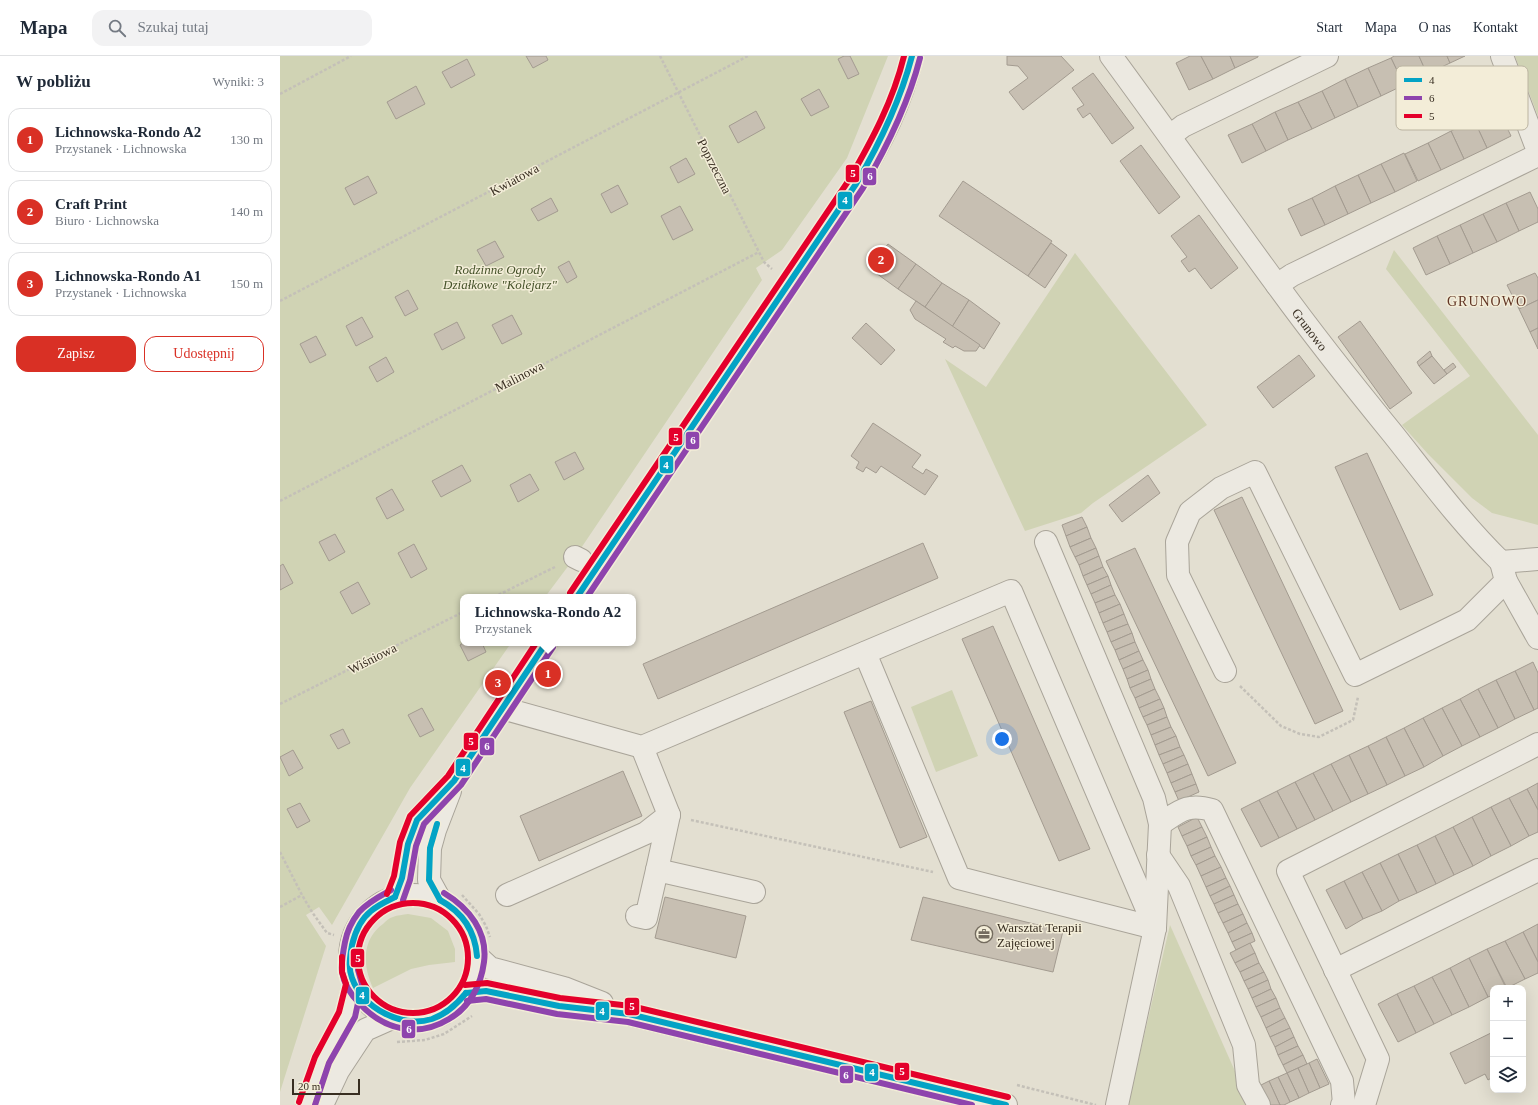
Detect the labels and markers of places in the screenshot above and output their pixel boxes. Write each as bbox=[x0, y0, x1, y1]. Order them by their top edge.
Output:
pin: 2 bbox=[868, 245, 894, 275]
pin: 1 bbox=[535, 659, 561, 689]
pin: 3 bbox=[485, 668, 511, 698]
place label: Warsztat Terapii Zajęciowej bbox=[997, 920, 1082, 950]
office icon: Warsztat Terapii Zajęciowej bbox=[974, 924, 994, 944]

